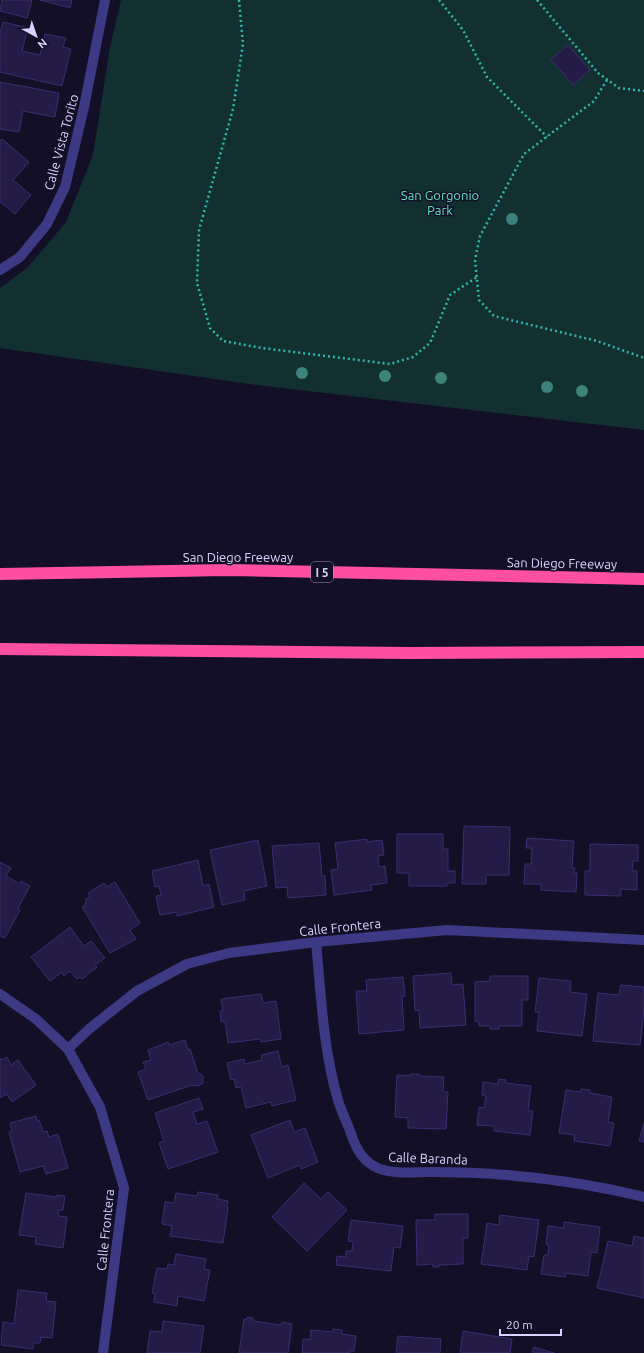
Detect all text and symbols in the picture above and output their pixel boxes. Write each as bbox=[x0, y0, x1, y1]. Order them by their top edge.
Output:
north arrow bbox=[16, 16, 56, 56]
text: N bbox=[35, 36, 49, 51]
street label: Calle Vista Torito bbox=[41, 92, 81, 192]
park label: San Gorgonio Park bbox=[401, 188, 479, 217]
street label: San Diego Freeway bbox=[183, 550, 293, 564]
street label: San Diego Freeway bbox=[507, 555, 617, 571]
road number: I 5 bbox=[311, 562, 333, 582]
street label: Calle Frontera bbox=[298, 916, 382, 938]
street label: Calle Baranda bbox=[388, 1150, 468, 1166]
street label: Calle Frontera bbox=[94, 1188, 116, 1272]
scale bar bbox=[500, 1311, 561, 1337]
text: 20 m bbox=[506, 1318, 533, 1331]

